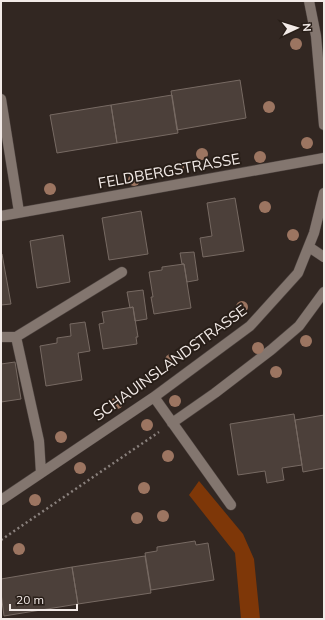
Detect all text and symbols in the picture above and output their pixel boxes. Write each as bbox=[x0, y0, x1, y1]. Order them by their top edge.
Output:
north arrow bbox=[277, 8, 317, 48]
text: N bbox=[300, 23, 314, 32]
street label: FELDBERGSTRASSE bbox=[96, 149, 242, 192]
street label: SCHAUINSLANDSTRASSE bbox=[89, 300, 250, 425]
scale bar bbox=[10, 586, 77, 612]
text: 20 m bbox=[16, 592, 44, 607]

